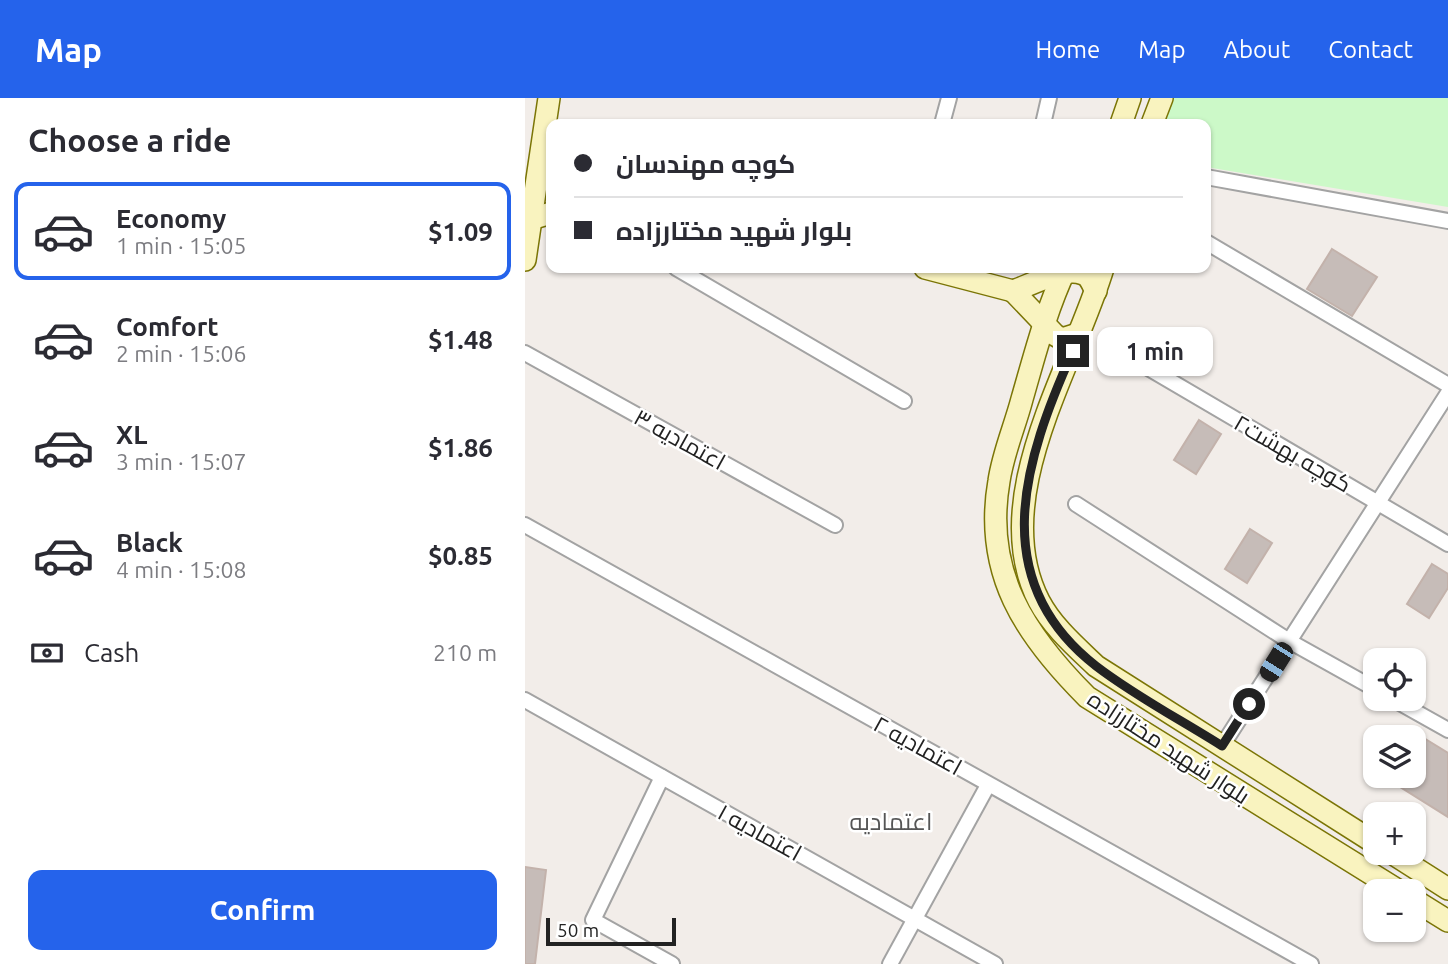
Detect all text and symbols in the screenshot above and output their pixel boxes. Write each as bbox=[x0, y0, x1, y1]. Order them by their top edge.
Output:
text: Map bbox=[35, 31, 102, 68]
text: Home bbox=[1035, 36, 1100, 63]
text: Map bbox=[1138, 36, 1185, 63]
text: About bbox=[1223, 36, 1290, 63]
text: Contact bbox=[1328, 36, 1413, 63]
text: Choose a ride bbox=[28, 122, 231, 158]
text: کوچه مهندسان bbox=[616, 149, 795, 178]
icon: car bbox=[32, 200, 95, 263]
text: Economy bbox=[116, 204, 226, 233]
text: بلوار شهید مختارزاده bbox=[616, 216, 852, 245]
text: $1.09 bbox=[428, 217, 493, 246]
text: 1 min · 15:05 bbox=[116, 233, 247, 258]
icon: car bbox=[32, 308, 95, 371]
text: Comfort bbox=[116, 312, 219, 341]
text: $1.48 bbox=[428, 325, 493, 354]
callout: 1 min bbox=[1097, 327, 1213, 376]
route end bbox=[1057, 335, 1089, 367]
text: 1 min bbox=[1126, 339, 1184, 364]
text: 2 min · 15:06 bbox=[116, 341, 247, 366]
street label: اعتمادیه ۳ bbox=[630, 404, 730, 475]
street label: کوچه بهشت۲ bbox=[1229, 409, 1356, 499]
icon: car bbox=[32, 416, 95, 479]
text: XL bbox=[116, 420, 147, 449]
text: $1.86 bbox=[428, 433, 493, 462]
text: 3 min · 15:07 bbox=[116, 449, 247, 474]
icon: car bbox=[32, 524, 95, 587]
text: Black bbox=[116, 528, 183, 557]
text: $0.85 bbox=[428, 541, 493, 570]
text: 4 min · 15:08 bbox=[116, 557, 247, 582]
icon: cash bbox=[28, 634, 66, 672]
text: Cash bbox=[84, 638, 139, 667]
car bbox=[1256, 639, 1297, 685]
text: 210 m bbox=[433, 640, 497, 665]
map controls bbox=[1363, 648, 1426, 942]
button: locate bbox=[1363, 648, 1426, 711]
street label: بلوار شهید مختارزاده bbox=[1082, 685, 1254, 810]
route start bbox=[1233, 688, 1265, 720]
street label: اعتمادیه ۲ bbox=[869, 711, 966, 780]
button: layers bbox=[1363, 725, 1426, 788]
street label: اعتمادیه ۱ bbox=[713, 799, 806, 866]
button: + bbox=[1363, 802, 1426, 865]
district label: اعتمادیه bbox=[850, 808, 932, 835]
button: Confirm bbox=[28, 870, 497, 950]
button: − bbox=[1363, 879, 1426, 942]
scale bar bbox=[546, 915, 675, 947]
text: 50 m bbox=[557, 919, 599, 941]

